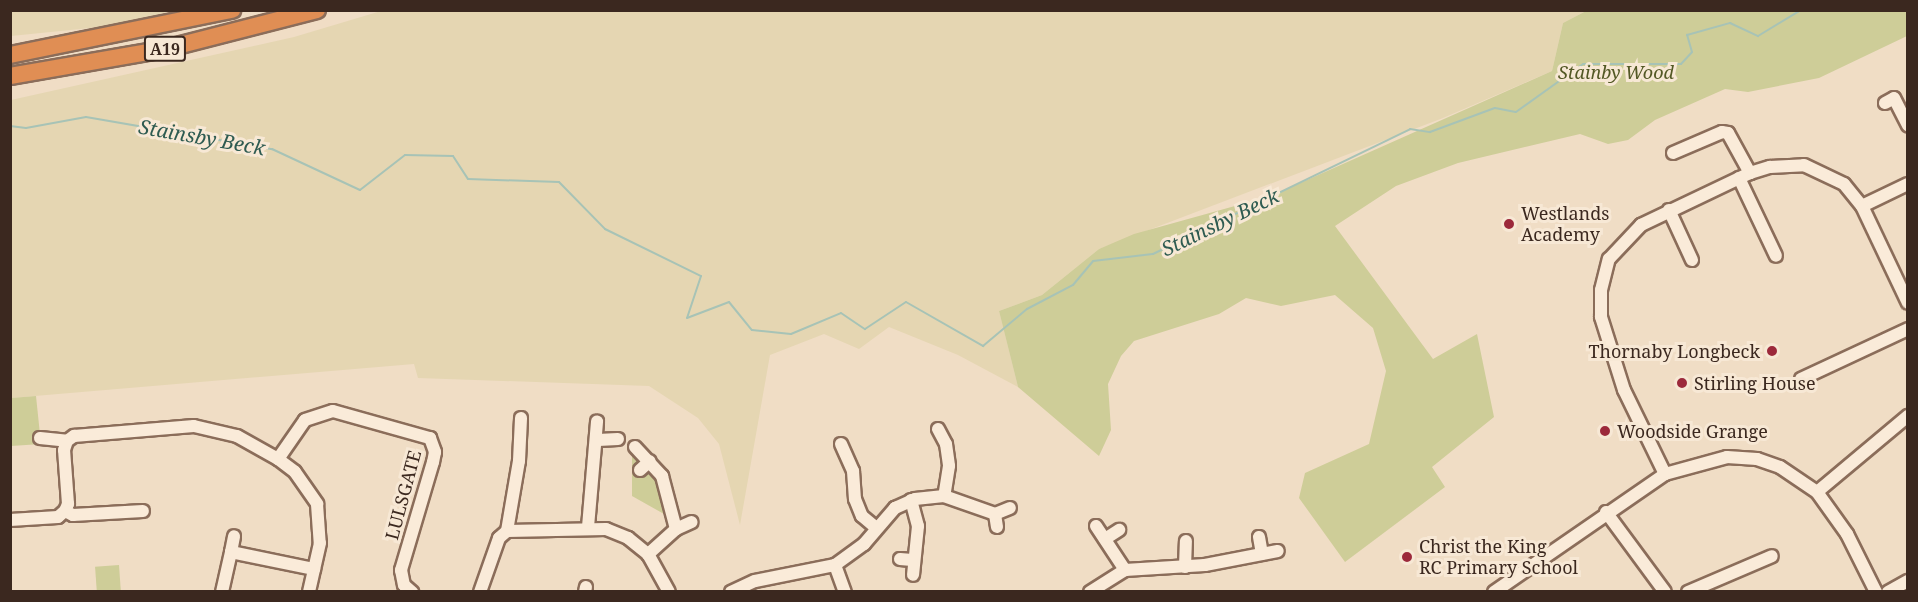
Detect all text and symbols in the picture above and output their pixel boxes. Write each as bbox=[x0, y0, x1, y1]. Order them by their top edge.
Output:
road number: A19 bbox=[142, 36, 188, 62]
park label: Stainby Wood bbox=[1558, 61, 1674, 83]
water label: Stainsby Beck bbox=[137, 114, 267, 160]
water label: Stainsby Beck bbox=[1157, 183, 1283, 261]
place label: Westlands Academy bbox=[1521, 203, 1609, 246]
marker: Westlands Academy bbox=[1502, 217, 1516, 231]
place label: Thornaby Longbeck bbox=[1588, 340, 1760, 362]
marker: Thornaby Longbeck bbox=[1765, 344, 1779, 358]
place label: Stirling House bbox=[1694, 372, 1816, 394]
marker: Stirling House bbox=[1675, 376, 1689, 390]
place label: Woodside Grange bbox=[1617, 420, 1768, 442]
marker: Woodside Grange bbox=[1598, 424, 1612, 438]
street label: LULSGATE bbox=[381, 448, 425, 542]
place label: Christ the King RC Primary School bbox=[1419, 536, 1578, 578]
marker: Christ the King RC Primary School bbox=[1400, 550, 1414, 564]

